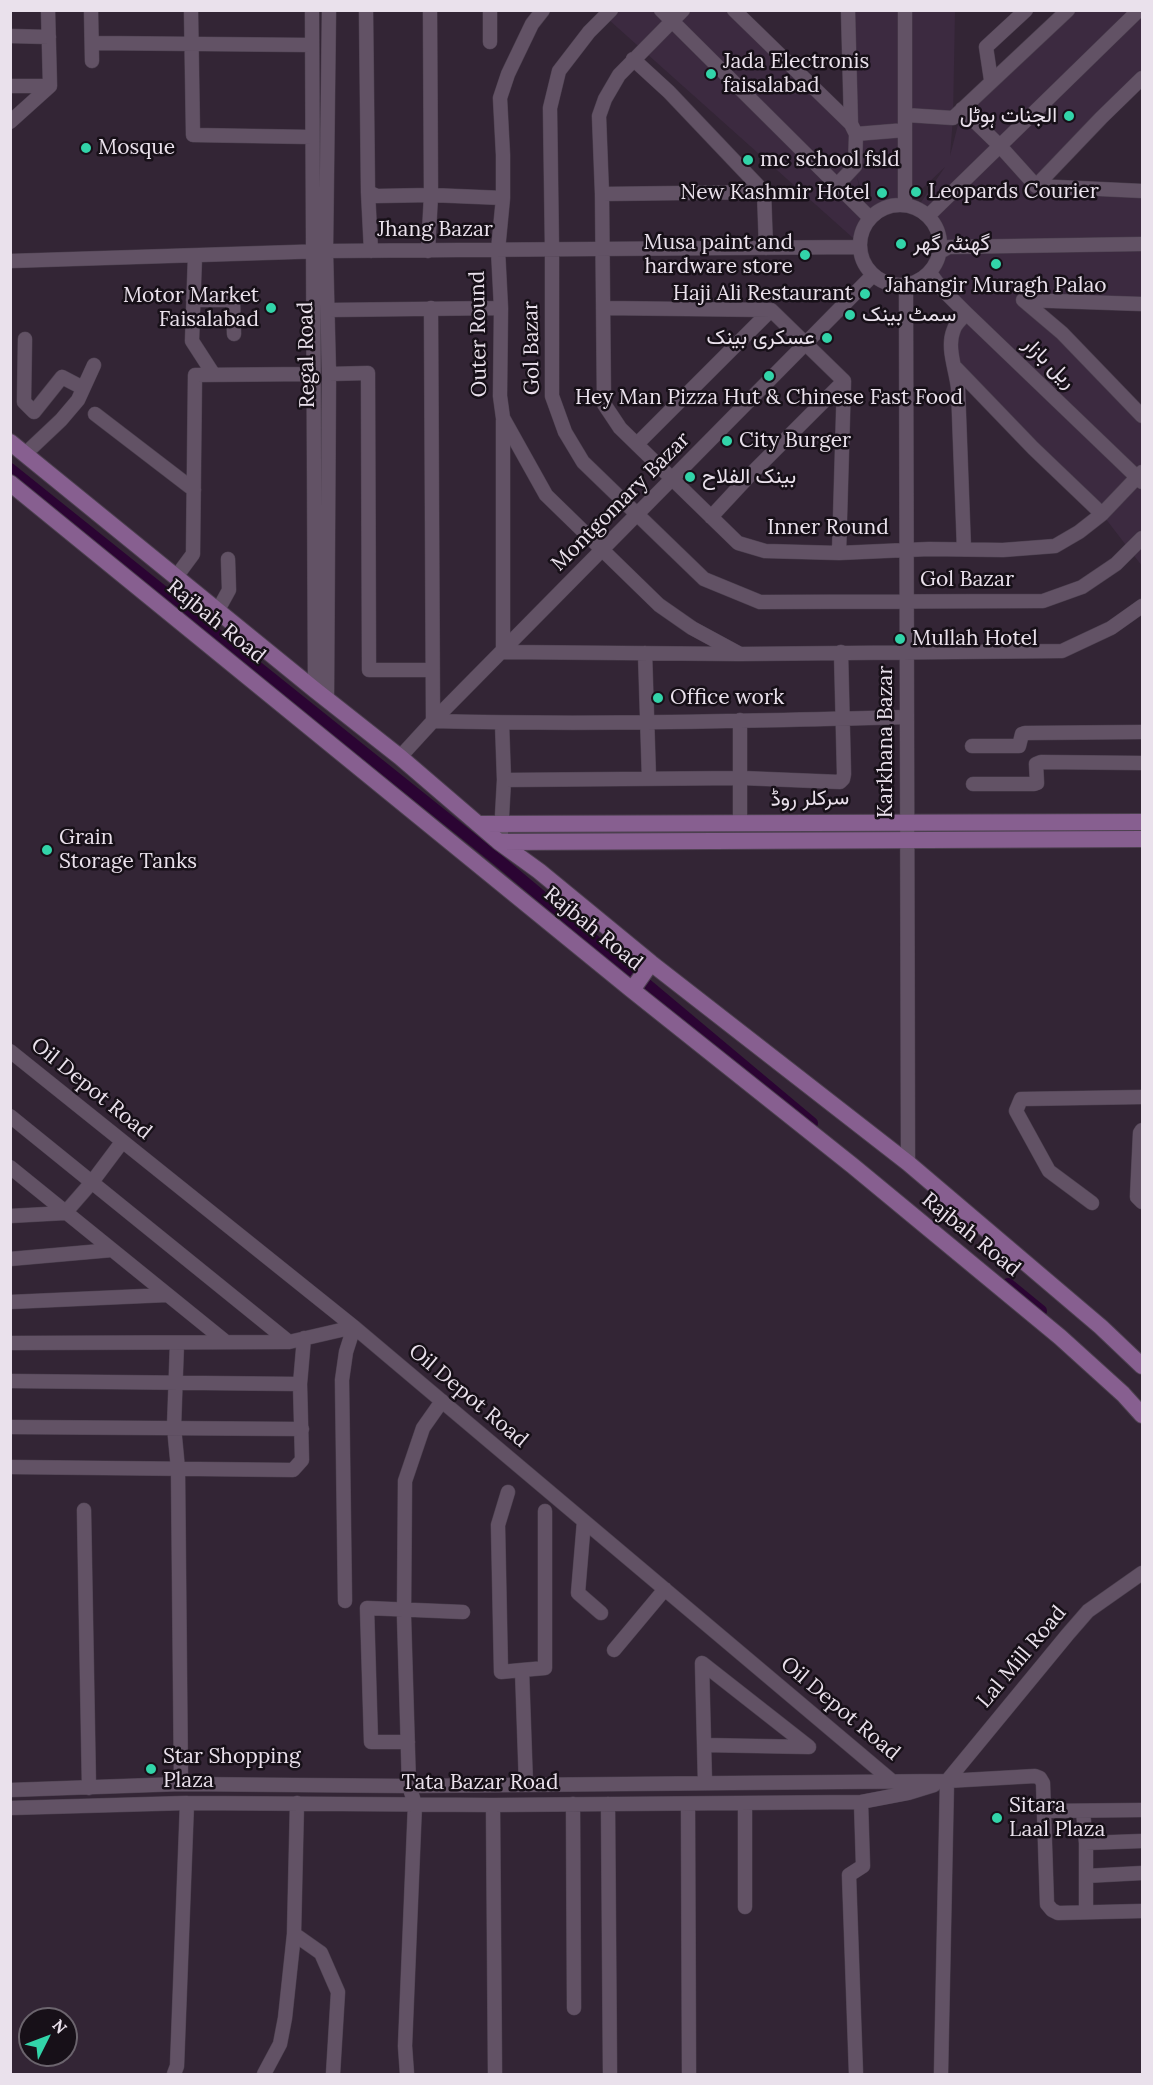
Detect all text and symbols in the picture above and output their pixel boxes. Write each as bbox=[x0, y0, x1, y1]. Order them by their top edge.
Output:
place label: Jada Electronis faisalabad bbox=[723, 49, 869, 99]
marker: Jada Electronis faisalabad bbox=[704, 67, 718, 81]
place label: الجنات ہوٹل bbox=[960, 103, 1057, 129]
marker: الجنات ہوٹل bbox=[1062, 109, 1076, 123]
place label: Mosque bbox=[98, 135, 175, 161]
marker: Mosque bbox=[79, 141, 93, 155]
place label: mc school fsld bbox=[760, 147, 900, 173]
marker: mc school fsld bbox=[741, 153, 755, 167]
place label: Leopards Courier bbox=[928, 179, 1099, 205]
place label: New Kashmir Hotel bbox=[680, 180, 870, 206]
marker: Leopards Courier bbox=[909, 185, 923, 199]
marker: New Kashmir Hotel bbox=[875, 186, 889, 200]
street label: Jhang Bazar bbox=[377, 217, 493, 243]
place label: Musa paint and hardware store bbox=[643, 230, 793, 280]
place label: گھنٹہ گھر bbox=[913, 231, 990, 257]
marker: گھنٹہ گھر bbox=[894, 237, 908, 251]
marker: Musa paint and hardware store bbox=[798, 248, 812, 262]
marker: Jahangir Muragh Palao bbox=[989, 257, 1003, 271]
street label: Outer Round bbox=[465, 271, 493, 397]
place label: Jahangir Muragh Palao bbox=[885, 273, 1107, 299]
place label: Haji Ali Restaurant bbox=[673, 281, 853, 307]
place label: Motor Market Faisalabad bbox=[123, 283, 259, 333]
marker: Haji Ali Restaurant bbox=[858, 287, 872, 301]
marker: Motor Market Faisalabad bbox=[264, 301, 278, 315]
street label: Regal Road bbox=[293, 301, 321, 409]
street label: Gol Bazar bbox=[519, 301, 545, 395]
place label: سمٹ بینک bbox=[862, 302, 956, 328]
marker: سمٹ بینک bbox=[843, 308, 857, 322]
place label: عسکری بینک bbox=[706, 325, 815, 351]
marker: عسکری بینک bbox=[820, 331, 834, 345]
street label: ریل بازار bbox=[1017, 332, 1081, 394]
marker: Hey Man Pizza Hut & Chinese Fast Food bbox=[762, 369, 776, 383]
place label: Hey Man Pizza Hut & Chinese Fast Food bbox=[575, 385, 963, 411]
street label: Montgomary Bazar bbox=[546, 427, 696, 577]
place label: City Burger bbox=[739, 428, 851, 454]
marker: City Burger bbox=[720, 434, 734, 448]
place label: بینک الفلاح bbox=[702, 464, 796, 490]
marker: بینک الفلاح bbox=[683, 470, 697, 484]
street label: Inner Round bbox=[767, 515, 889, 541]
street label: Gol Bazar bbox=[920, 567, 1014, 593]
street label: Rajbah Road bbox=[162, 575, 270, 669]
place label: Mullah Hotel bbox=[912, 626, 1038, 652]
marker: Mullah Hotel bbox=[893, 632, 907, 646]
street label: Karkhana Bazar bbox=[873, 666, 899, 818]
place label: Office work bbox=[670, 685, 784, 711]
marker: Office work bbox=[651, 691, 665, 705]
street label: سرکلر روڈ bbox=[770, 786, 850, 812]
place label: Grain Storage Tanks bbox=[59, 825, 197, 875]
marker: Grain Storage Tanks bbox=[40, 843, 54, 857]
street label: Rajbah Road bbox=[539, 882, 647, 976]
street label: Oil Depot Road bbox=[26, 1033, 156, 1145]
street label: Rajbah Road bbox=[917, 1188, 1025, 1282]
street label: Oil Depot Road bbox=[403, 1339, 533, 1453]
street label: Lal Mill Road bbox=[972, 1601, 1072, 1713]
street label: Oil Depot Road bbox=[775, 1652, 905, 1766]
place label: Star Shopping Plaza bbox=[163, 1744, 301, 1794]
marker: Star Shopping Plaza bbox=[144, 1762, 158, 1776]
street label: Tata Bazar Road bbox=[402, 1770, 558, 1796]
place label: Sitara Laal Plaza bbox=[1009, 1793, 1105, 1843]
marker: Sitara Laal Plaza bbox=[990, 1811, 1004, 1825]
north arrow bbox=[18, 2007, 78, 2067]
text: N bbox=[48, 2015, 71, 2038]

